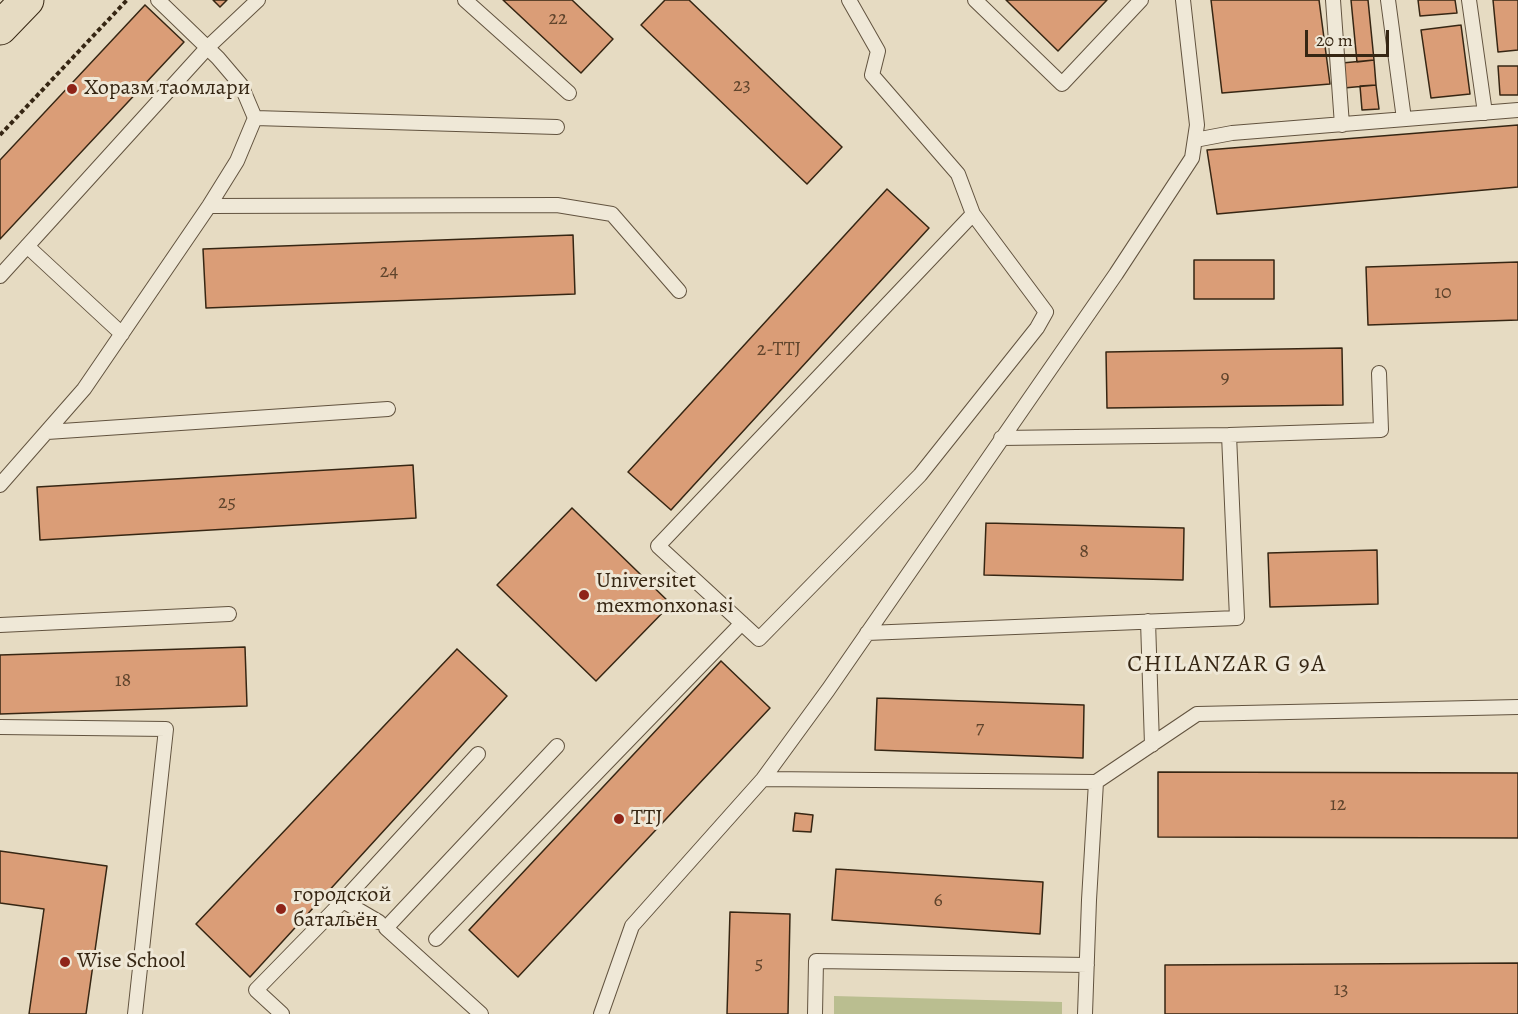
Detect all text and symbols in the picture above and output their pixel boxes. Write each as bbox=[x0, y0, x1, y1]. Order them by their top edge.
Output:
house number: 22 bbox=[549, 7, 567, 31]
scale bar bbox=[1308, 18, 1392, 56]
text: 20 m bbox=[1316, 28, 1353, 52]
house number: 23 bbox=[733, 74, 751, 98]
place label: Хоразм таомлари bbox=[84, 76, 250, 102]
marker: Хоразм таомлари bbox=[65, 82, 79, 96]
house number: 24 bbox=[380, 260, 398, 284]
house number: 10 bbox=[1434, 281, 1452, 305]
house number: 2-TTJ bbox=[757, 338, 801, 362]
house number: 9 bbox=[1220, 366, 1230, 390]
house number: 25 bbox=[218, 491, 236, 515]
house number: 8 bbox=[1079, 540, 1089, 564]
place label: Universitet mexmonxonasi bbox=[596, 569, 734, 620]
marker: Universitet mexmonxonasi bbox=[577, 588, 591, 602]
district label: CHILANZAR G 9A bbox=[1127, 651, 1327, 679]
house number: 18 bbox=[115, 669, 131, 693]
house number: 7 bbox=[976, 716, 984, 740]
house number: 12 bbox=[1330, 793, 1346, 817]
place label: TTJ bbox=[631, 806, 662, 832]
marker: TTJ bbox=[612, 812, 626, 826]
place label: городской батальён bbox=[293, 883, 391, 934]
house number: 6 bbox=[933, 889, 943, 913]
marker: городской батальён bbox=[274, 902, 288, 916]
place label: Wise School bbox=[77, 949, 185, 975]
house number: 5 bbox=[755, 952, 763, 976]
marker: Wise School bbox=[58, 955, 72, 969]
house number: 13 bbox=[1333, 978, 1349, 1002]

